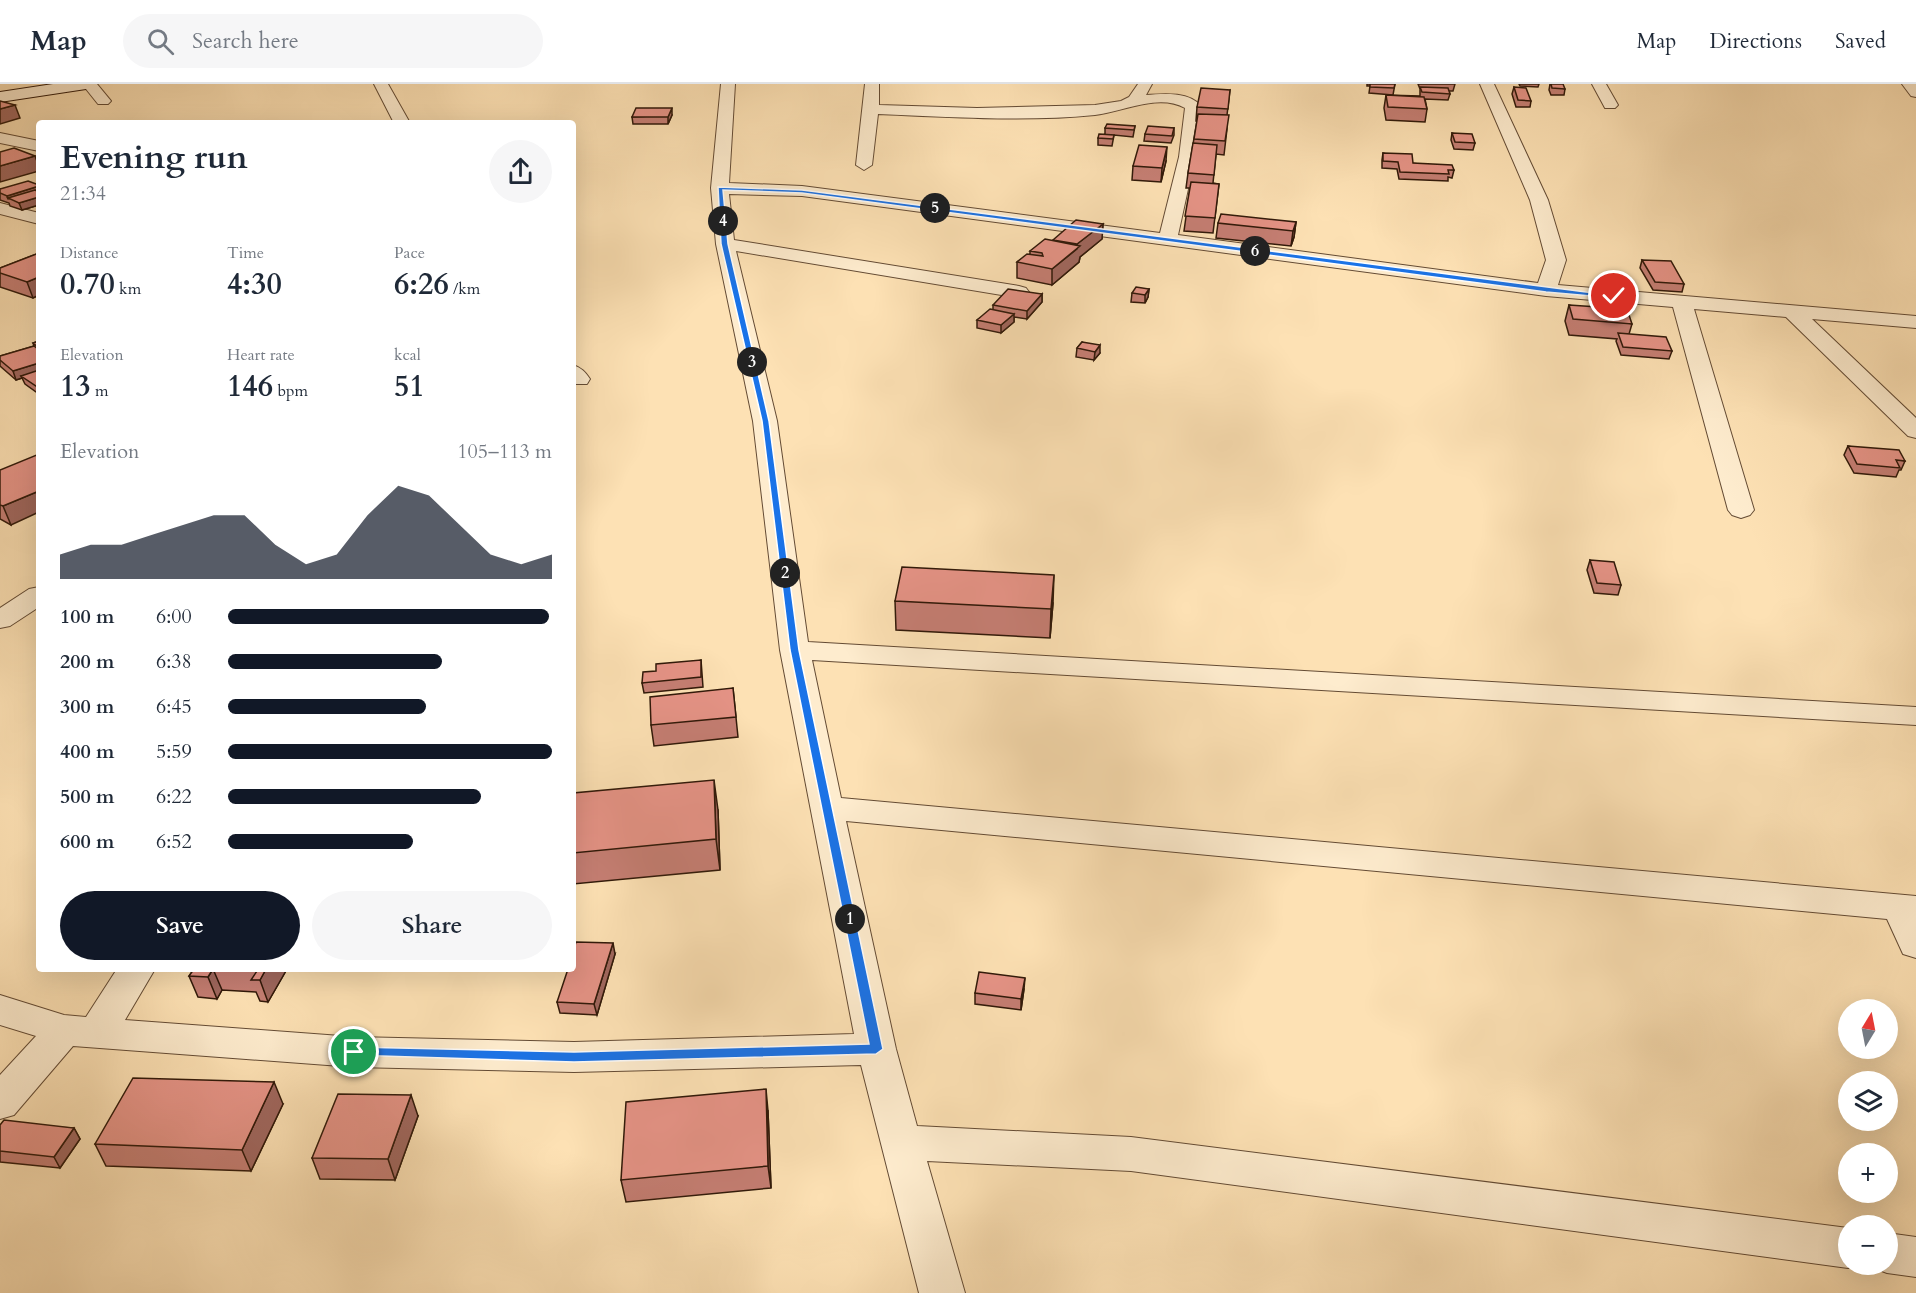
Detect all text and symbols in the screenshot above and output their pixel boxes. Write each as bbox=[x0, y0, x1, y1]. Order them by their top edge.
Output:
search box bbox=[123, 14, 543, 68]
text: Map bbox=[30, 22, 87, 60]
icon: search bbox=[144, 25, 177, 58]
text: Search here bbox=[192, 26, 299, 56]
text: Map bbox=[1636, 27, 1676, 56]
text: Directions bbox=[1709, 27, 1802, 56]
text: Saved bbox=[1835, 27, 1886, 56]
text: Evening run bbox=[60, 135, 248, 180]
button: share bbox=[489, 140, 552, 203]
text: 21:34 bbox=[60, 180, 106, 207]
pin: 5 bbox=[920, 193, 950, 223]
text: 5 bbox=[931, 197, 939, 219]
pin: 4 bbox=[708, 206, 738, 236]
text: 4 bbox=[719, 210, 727, 232]
pin: 6 bbox=[1240, 236, 1270, 266]
text: 6 bbox=[1251, 240, 1259, 262]
text: Distance bbox=[60, 242, 118, 264]
text: Time bbox=[227, 242, 264, 264]
text: Pace bbox=[394, 242, 425, 264]
text: 0.70 bbox=[60, 264, 115, 305]
text: 4:30 bbox=[227, 264, 282, 305]
text: 6:26 bbox=[394, 264, 449, 305]
pin bbox=[1588, 270, 1639, 321]
text: km bbox=[115, 278, 141, 300]
text: /km bbox=[449, 278, 480, 300]
icon: check bbox=[1597, 279, 1630, 312]
text: Elevation bbox=[60, 344, 124, 366]
text: Heart rate bbox=[227, 344, 295, 366]
text: kcal bbox=[394, 344, 421, 366]
pin: 3 bbox=[737, 347, 767, 377]
text: 3 bbox=[748, 351, 756, 373]
text: 13 bbox=[60, 366, 91, 407]
text: 146 bbox=[227, 366, 273, 407]
text: 51 bbox=[394, 366, 425, 407]
text: m bbox=[91, 380, 109, 402]
text: bpm bbox=[273, 380, 308, 402]
text: Elevation bbox=[60, 438, 139, 465]
text: 105–113 m bbox=[457, 438, 552, 465]
pin: 2 bbox=[770, 558, 800, 588]
text: 2 bbox=[781, 562, 789, 584]
text: 100 m bbox=[60, 603, 115, 630]
text: 6:00 bbox=[156, 603, 192, 630]
text: 200 m bbox=[60, 648, 115, 675]
text: 6:38 bbox=[156, 648, 192, 675]
text: 300 m bbox=[60, 693, 115, 720]
text: 6:45 bbox=[156, 693, 192, 720]
text: 400 m bbox=[60, 738, 115, 765]
text: 5:59 bbox=[156, 738, 192, 765]
text: 500 m bbox=[60, 783, 115, 810]
text: 6:22 bbox=[156, 783, 192, 810]
text: 600 m bbox=[60, 828, 115, 855]
text: 6:52 bbox=[156, 828, 192, 855]
button: Save bbox=[60, 891, 300, 960]
button: Share bbox=[312, 891, 552, 960]
pin: 1 bbox=[835, 904, 865, 934]
text: 1 bbox=[846, 908, 854, 930]
north arrow bbox=[1838, 999, 1898, 1059]
map controls bbox=[1838, 999, 1898, 1275]
pin bbox=[328, 1026, 379, 1077]
icon: arrive bbox=[337, 1035, 370, 1068]
button: layers bbox=[1838, 1071, 1898, 1131]
button: + bbox=[1838, 1143, 1898, 1203]
button: − bbox=[1838, 1215, 1898, 1275]

